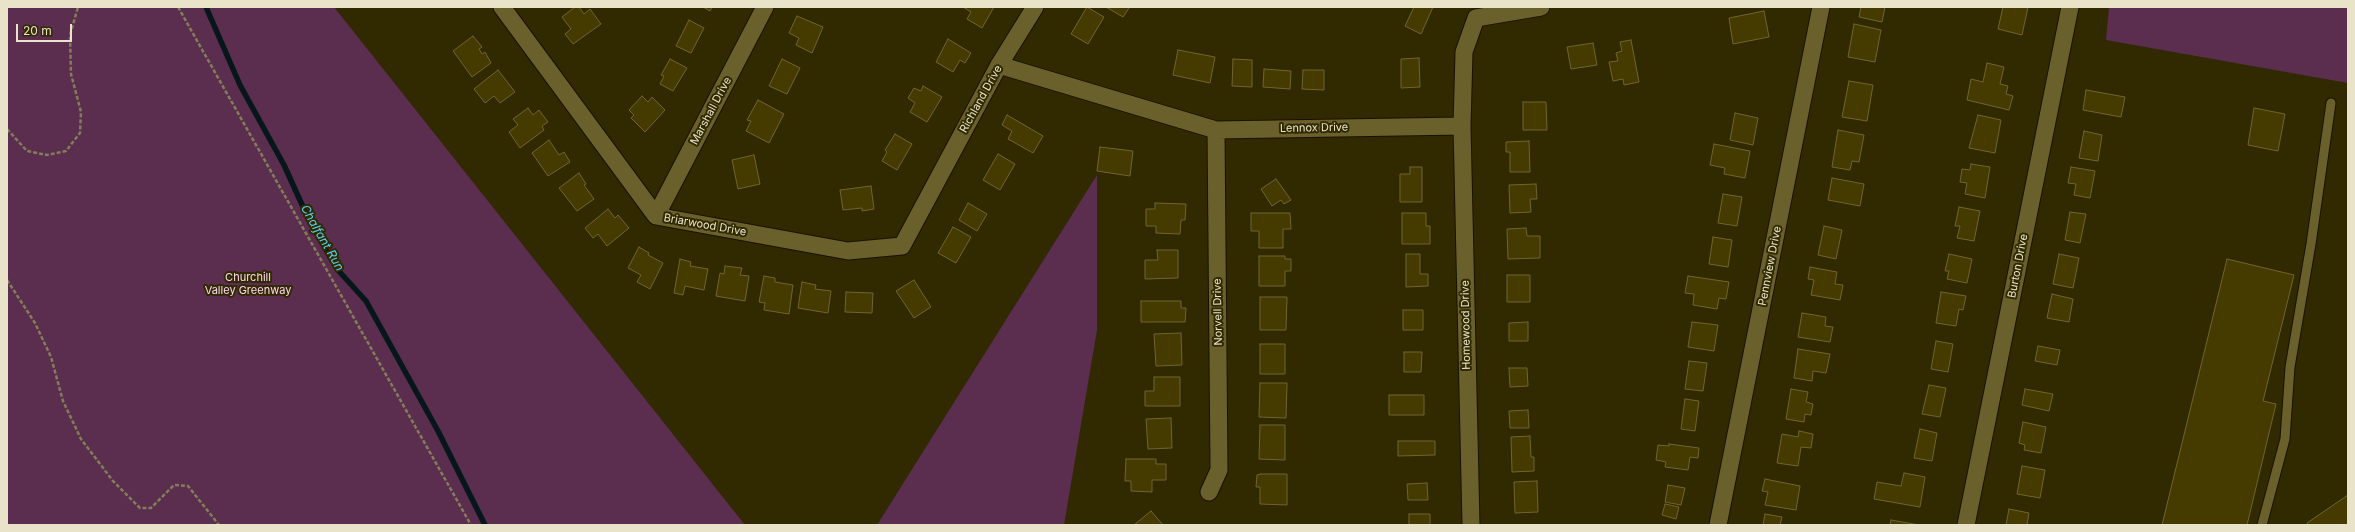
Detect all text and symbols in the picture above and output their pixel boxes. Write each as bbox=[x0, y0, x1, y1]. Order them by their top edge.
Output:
scale bar bbox=[18, 16, 74, 42]
text: 20 m bbox=[23, 23, 52, 38]
street label: Richland Drive bbox=[957, 63, 1005, 135]
street label: Marshall Drive bbox=[688, 75, 734, 147]
street label: Lennox Drive bbox=[1280, 121, 1348, 135]
water label: Chalfant Run bbox=[297, 202, 347, 274]
street label: Briarwood Drive bbox=[663, 211, 747, 239]
street label: Pennview Drive bbox=[1756, 225, 1784, 307]
street label: Burton Drive bbox=[2005, 233, 2031, 299]
park label: Churchill Valley Greenway bbox=[205, 271, 291, 297]
street label: Norvell Drive bbox=[1211, 278, 1225, 346]
street label: Homewood Drive bbox=[1459, 280, 1473, 370]

